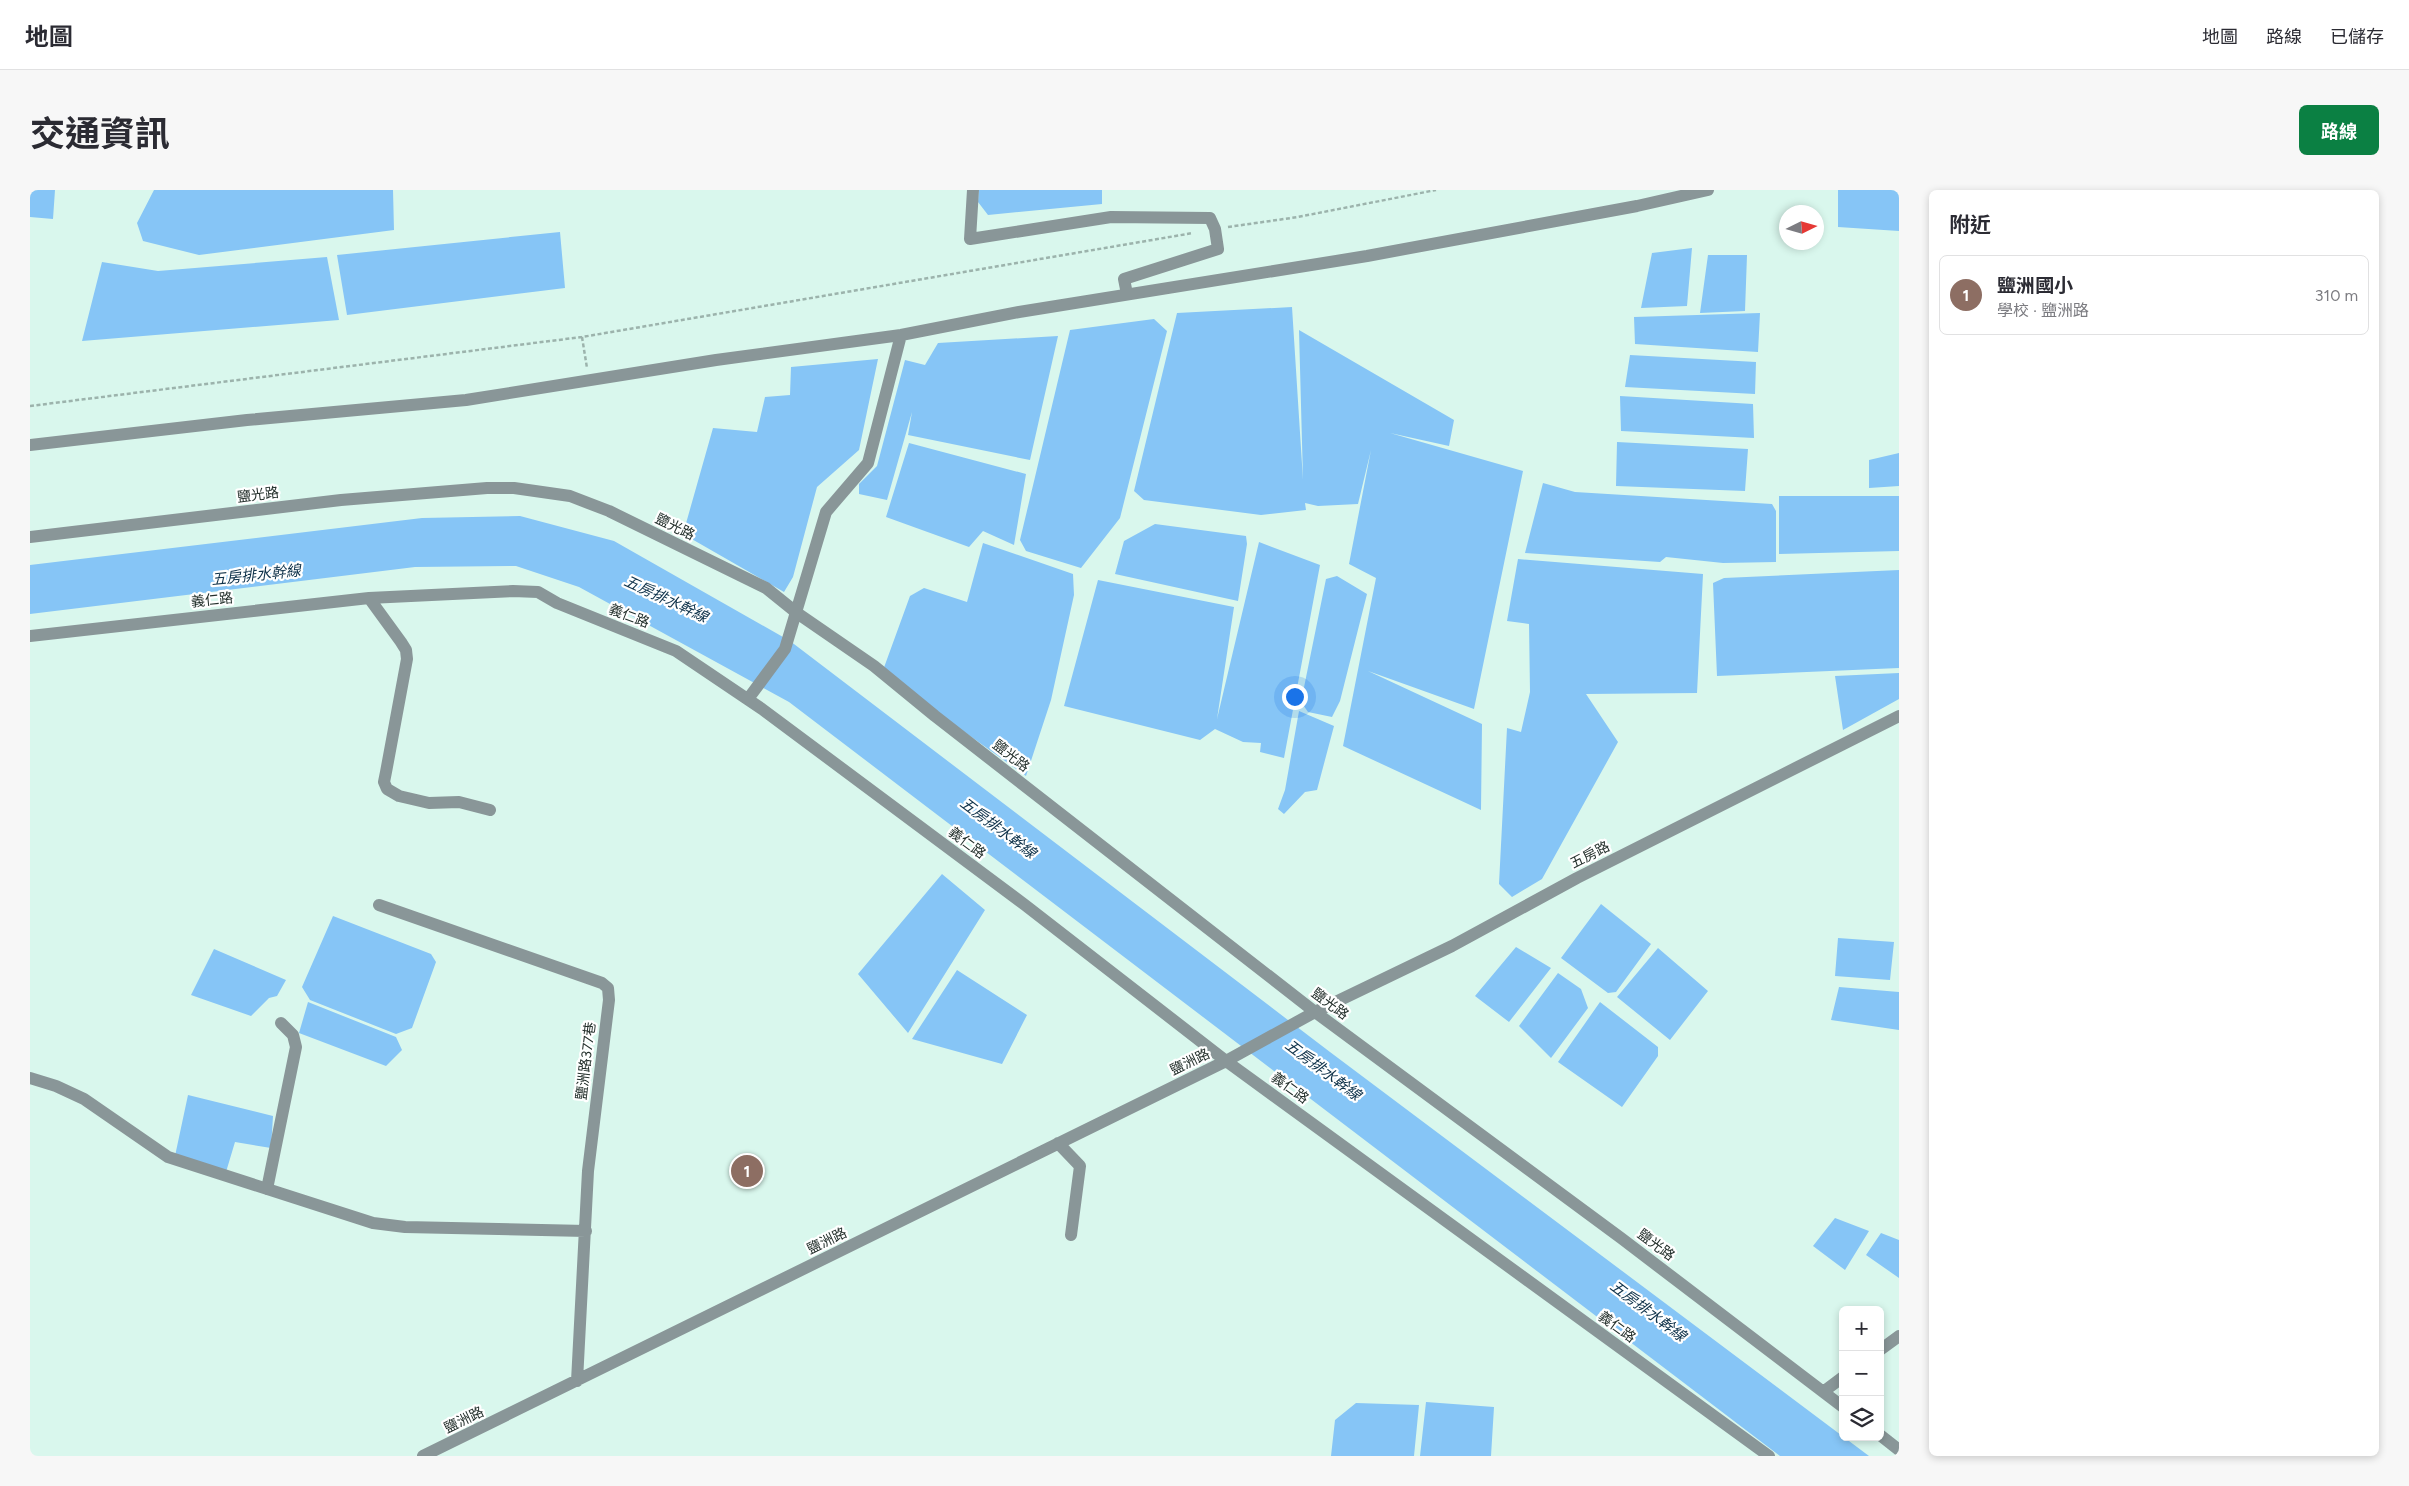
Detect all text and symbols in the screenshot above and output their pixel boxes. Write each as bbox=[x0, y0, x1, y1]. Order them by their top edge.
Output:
text: 地圖 bbox=[25, 22, 73, 51]
text: 地圖 bbox=[2202, 26, 2238, 48]
text: 路線 bbox=[2266, 26, 2302, 48]
text: 已儲存 bbox=[2330, 26, 2384, 48]
button: 路線 bbox=[2299, 105, 2379, 155]
text: 交通資訊 bbox=[30, 113, 170, 155]
north arrow bbox=[1779, 205, 1824, 250]
text: 附近 bbox=[1949, 212, 1991, 237]
text: 鹽洲國小 bbox=[1997, 274, 2073, 297]
text: 1 bbox=[1963, 286, 1969, 305]
text: 310 m bbox=[2315, 286, 2358, 305]
text: 學校 · 鹽洲路 bbox=[1997, 301, 2089, 320]
street label: 鹽光路 bbox=[236, 484, 280, 506]
street label: 鹽光路 bbox=[652, 510, 698, 544]
water label: 五房排水幹線 bbox=[210, 561, 304, 589]
water label: 五房排水幹線 bbox=[621, 572, 712, 627]
street label: 義仁路 bbox=[190, 589, 234, 611]
street label: 義仁路 bbox=[606, 601, 652, 631]
your location bbox=[1282, 684, 1308, 710]
street label: 鹽光路 bbox=[989, 736, 1033, 776]
water label: 五房排水幹線 bbox=[957, 794, 1041, 863]
street label: 義仁路 bbox=[945, 824, 989, 862]
street label: 五房路 bbox=[1567, 838, 1613, 872]
street label: 鹽光路 bbox=[1308, 985, 1352, 1023]
street label: 鹽洲路377巷 bbox=[573, 1021, 599, 1101]
water label: 五房排水幹線 bbox=[1282, 1036, 1366, 1105]
street label: 鹽洲路 bbox=[1167, 1045, 1213, 1079]
street label: 義仁路 bbox=[1268, 1069, 1312, 1107]
pin: 1 bbox=[731, 1152, 763, 1190]
street label: 鹽洲路 bbox=[804, 1224, 850, 1258]
street label: 鹽光路 bbox=[1634, 1226, 1678, 1264]
water label: 五房排水幹線 bbox=[1607, 1277, 1691, 1346]
map controls bbox=[1839, 1306, 1884, 1441]
button: + bbox=[1839, 1306, 1884, 1351]
street label: 義仁路 bbox=[1595, 1308, 1639, 1346]
button: − bbox=[1839, 1351, 1884, 1396]
button: layers bbox=[1839, 1396, 1884, 1441]
street label: 鹽洲路 bbox=[441, 1403, 487, 1437]

